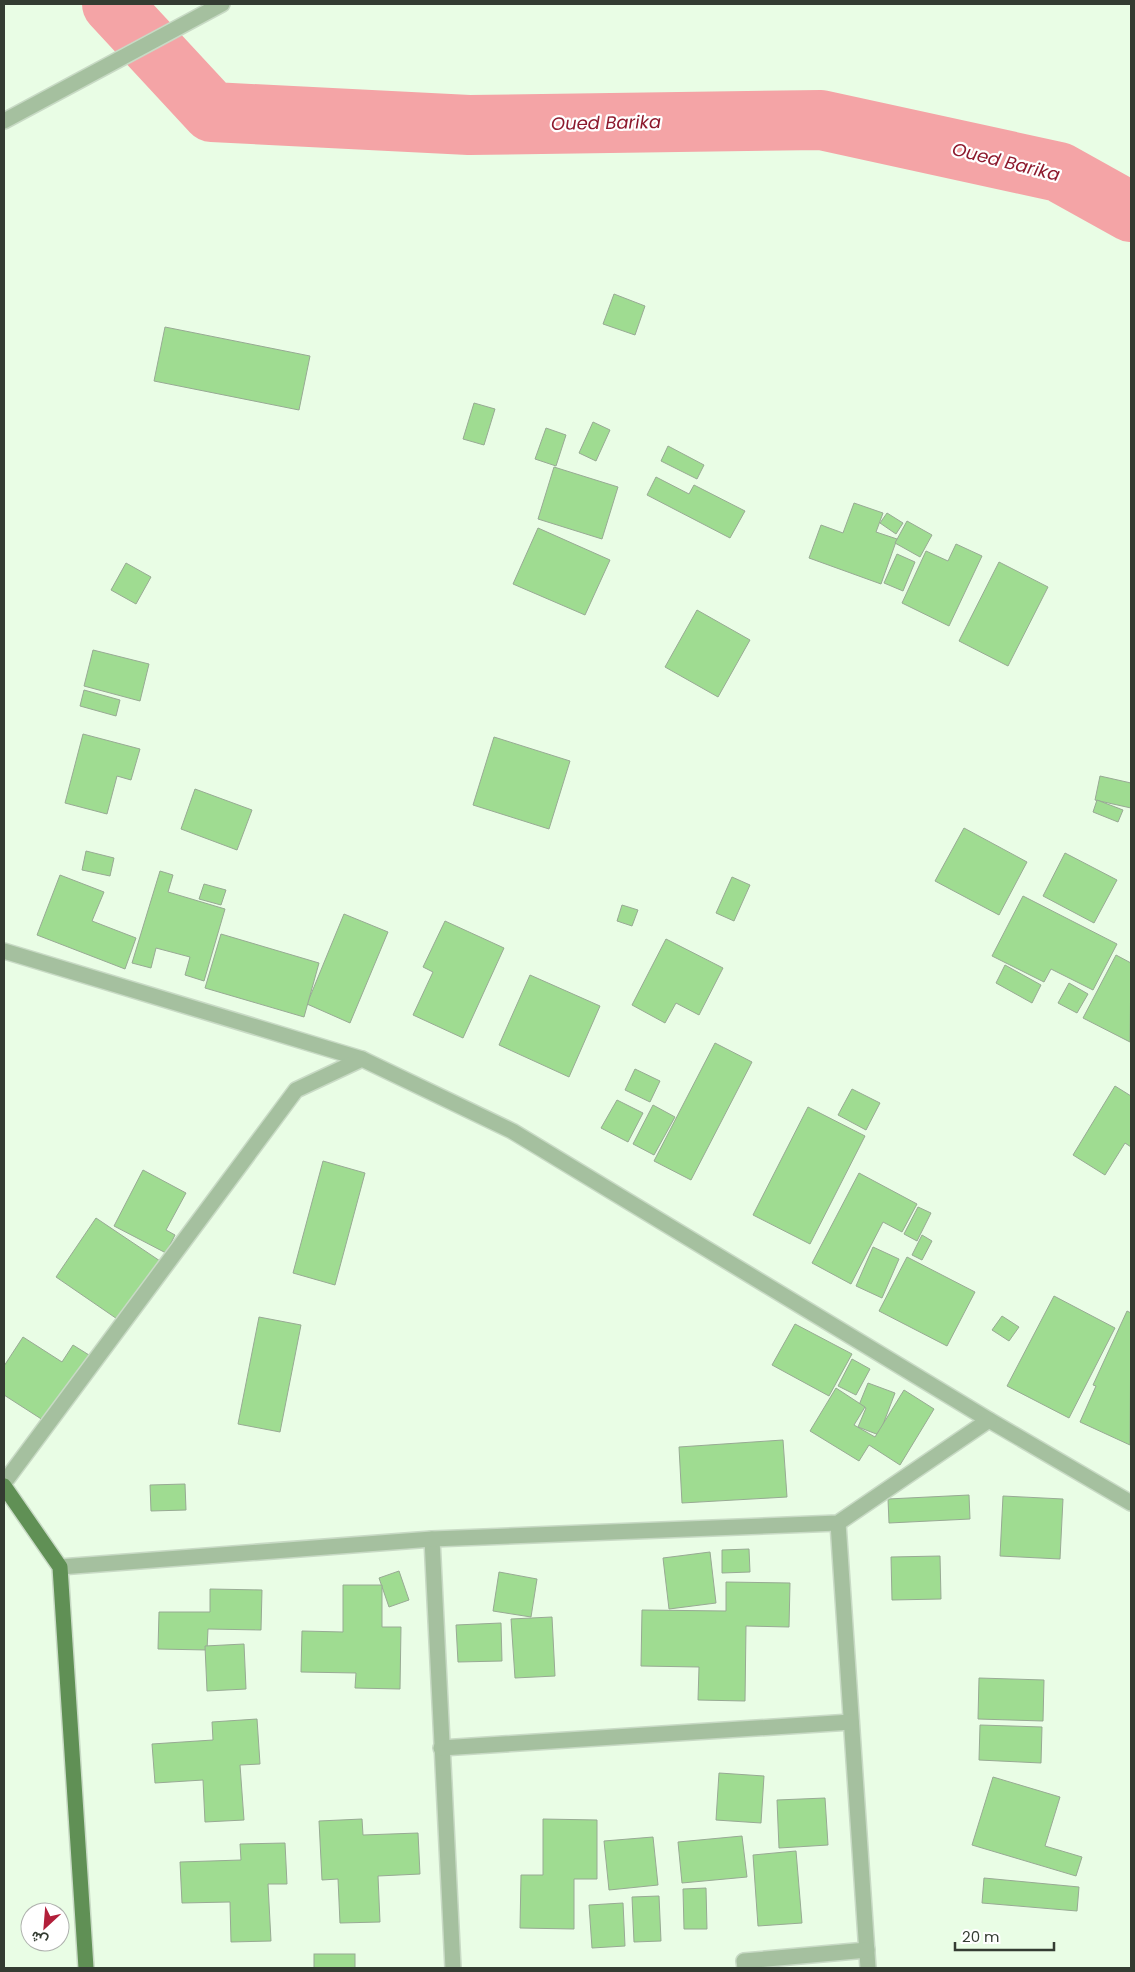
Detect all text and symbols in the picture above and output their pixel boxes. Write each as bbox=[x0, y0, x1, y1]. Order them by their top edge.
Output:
water label: Oued Barika bbox=[551, 109, 661, 136]
water label: Oued Barika bbox=[950, 136, 1063, 187]
north arrow bbox=[20, 1902, 70, 1952]
scale bar bbox=[955, 1920, 1054, 1952]
text: ش bbox=[27, 1926, 51, 1951]
text: 20 m bbox=[962, 1926, 1000, 1947]

